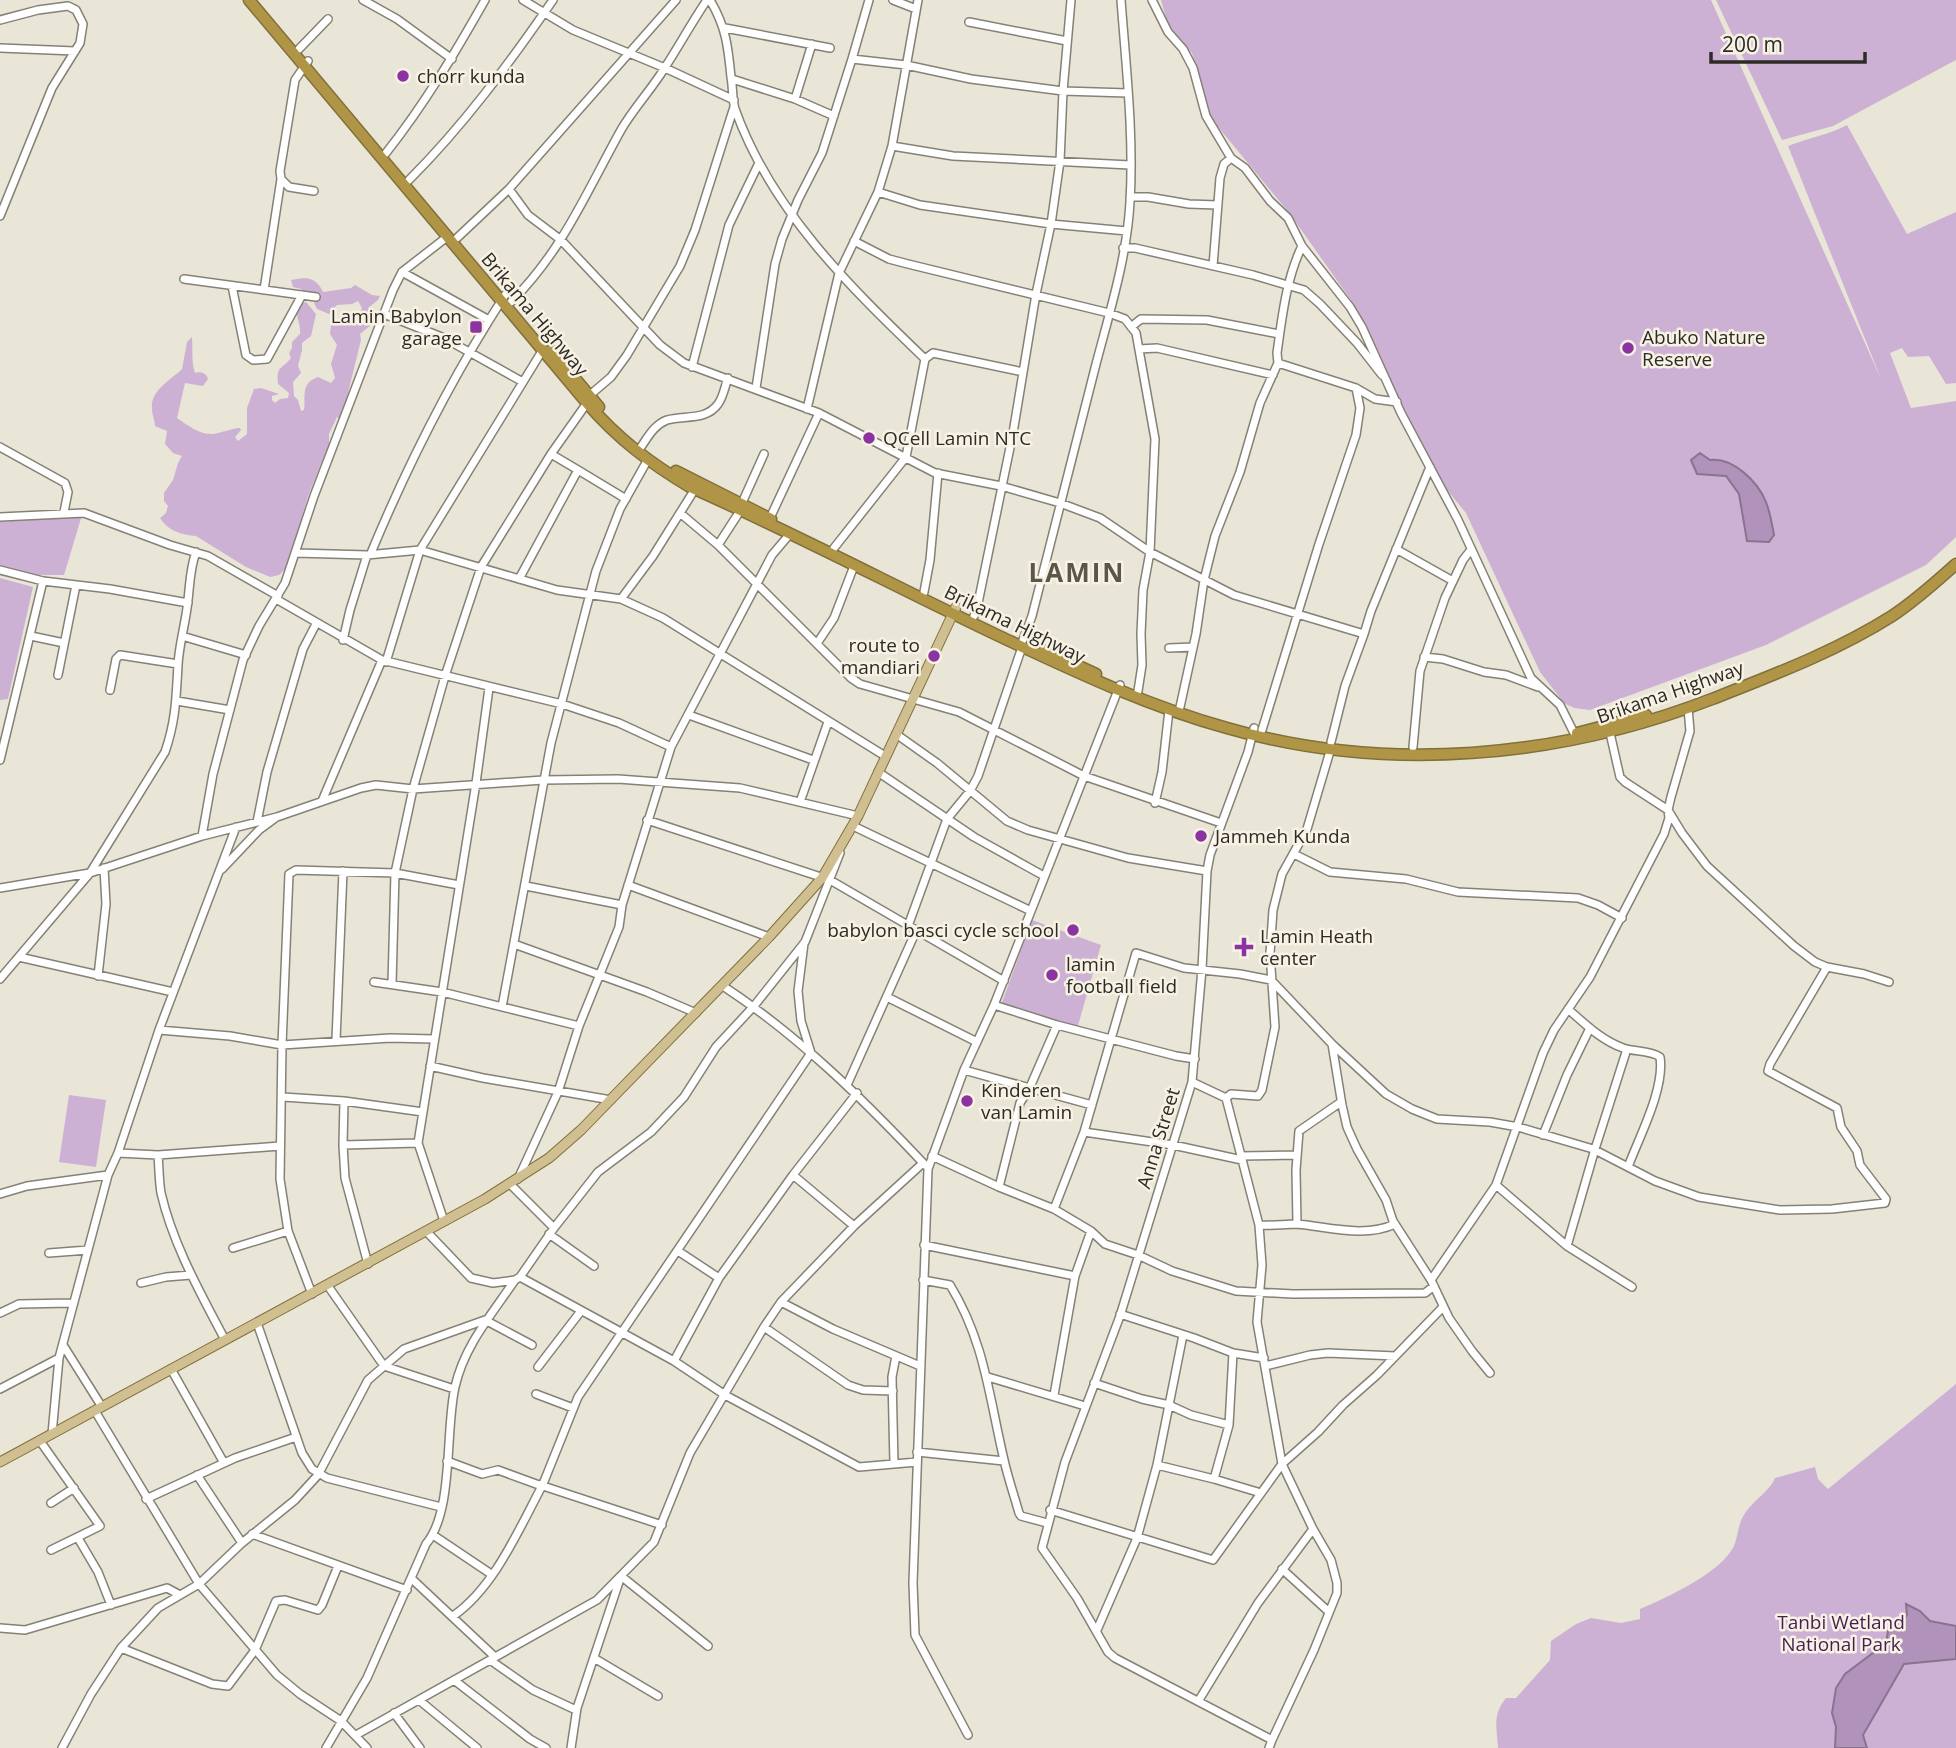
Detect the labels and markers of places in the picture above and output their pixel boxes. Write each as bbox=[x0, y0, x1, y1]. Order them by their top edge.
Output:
place label: chorr kunda bbox=[417, 63, 525, 89]
marker: chorr kunda bbox=[395, 68, 411, 84]
place label: Lamin Babylon garage bbox=[331, 303, 462, 351]
marker: Lamin Babylon garage bbox=[468, 319, 484, 335]
place label: Abuko Nature Reserve bbox=[1642, 324, 1765, 372]
marker: Abuko Nature Reserve bbox=[1620, 340, 1636, 356]
place label: QCell Lamin NTC bbox=[883, 425, 1031, 451]
marker: QCell Lamin NTC bbox=[861, 430, 877, 446]
place label: route to mandiari bbox=[841, 632, 920, 680]
marker: route to mandiari bbox=[926, 648, 942, 664]
place label: Jammeh Kunda bbox=[1213, 823, 1350, 849]
marker: Jammeh Kunda bbox=[1193, 828, 1209, 844]
place label: babylon basci cycle school bbox=[827, 917, 1059, 943]
marker: babylon basci cycle school bbox=[1065, 922, 1081, 938]
place label: Lamin Heath center bbox=[1260, 923, 1373, 971]
marker: Lamin Heath center bbox=[1234, 937, 1254, 957]
place label: lamin football field bbox=[1066, 951, 1177, 999]
marker: lamin football field bbox=[1044, 967, 1060, 983]
place label: Kinderen van Lamin bbox=[981, 1077, 1072, 1125]
marker: Kinderen van Lamin bbox=[959, 1093, 975, 1109]

